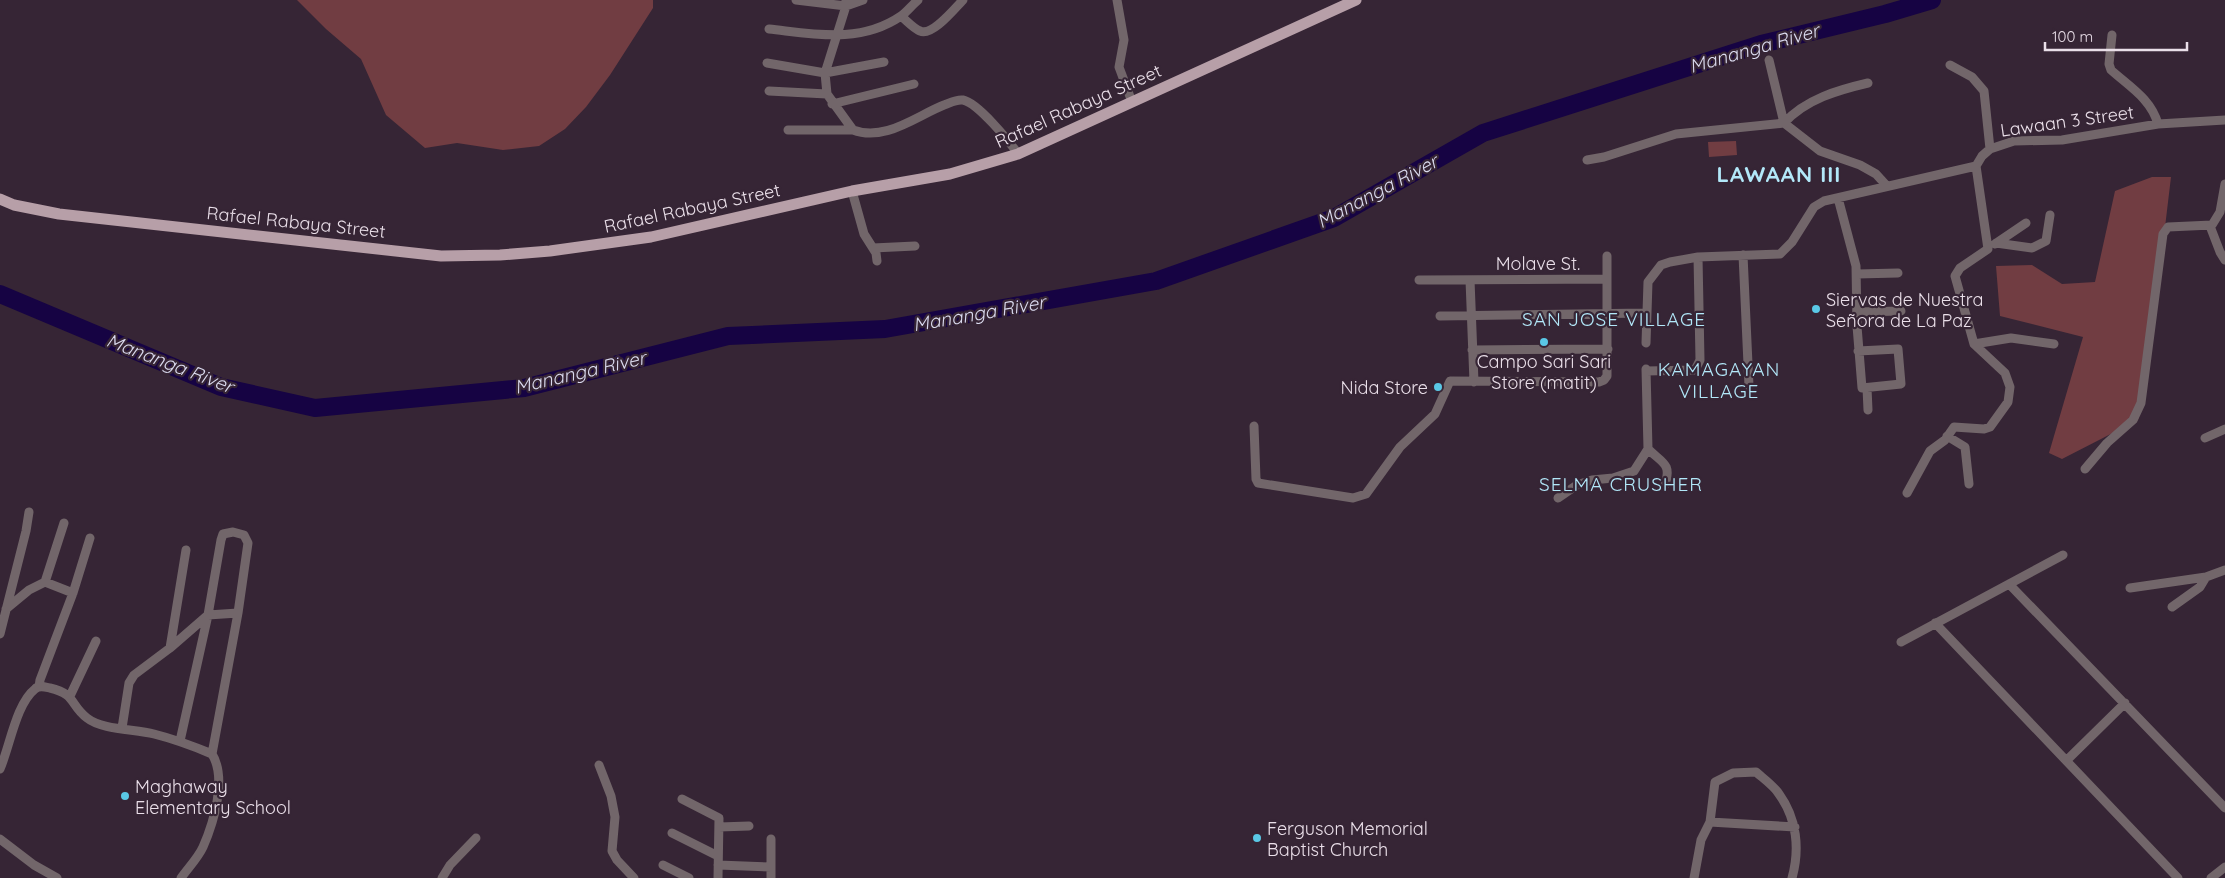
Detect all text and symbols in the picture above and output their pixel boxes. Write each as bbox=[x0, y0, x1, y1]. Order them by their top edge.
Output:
water label: Mananga River bbox=[1686, 17, 1824, 78]
scale bar bbox=[2045, 20, 2188, 52]
text: 100 m bbox=[2052, 27, 2093, 46]
street label: Rafael Rabaya Street bbox=[991, 59, 1165, 153]
street label: Lawaan 3 Street bbox=[1999, 100, 2135, 142]
water label: Mananga River bbox=[1312, 148, 1444, 233]
district label: LAWAAN III bbox=[1717, 160, 1841, 188]
street label: Rafael Rabaya Street bbox=[602, 178, 782, 238]
street label: Rafael Rabaya Street bbox=[205, 201, 387, 243]
street label: Molave St. bbox=[1496, 252, 1580, 275]
place label: Siervas de Nuestra Señora de La Paz bbox=[1826, 288, 1983, 332]
water label: Mananga River bbox=[911, 289, 1050, 336]
marker: Siervas de Nuestra Señora de La Paz bbox=[1810, 303, 1822, 315]
district label: SAN JOSE VILLAGE bbox=[1522, 307, 1706, 331]
water label: Mananga River bbox=[103, 328, 239, 399]
marker: Campo Sari Sari Store (matit) bbox=[1538, 336, 1550, 348]
water label: Mananga River bbox=[512, 345, 651, 399]
place label: Campo Sari Sari Store (matit) bbox=[1477, 350, 1611, 394]
district label: KAMAGAYAN VILLAGE bbox=[1658, 357, 1780, 403]
place label: Nida Store bbox=[1341, 376, 1428, 399]
marker: Nida Store bbox=[1432, 381, 1444, 393]
district label: SELMA CRUSHER bbox=[1539, 472, 1703, 496]
place label: Maghaway Elementary School bbox=[135, 775, 291, 819]
marker: Maghaway Elementary School bbox=[119, 790, 131, 802]
place label: Ferguson Memorial Baptist Church bbox=[1267, 817, 1428, 861]
marker: Ferguson Memorial Baptist Church bbox=[1251, 832, 1263, 844]

